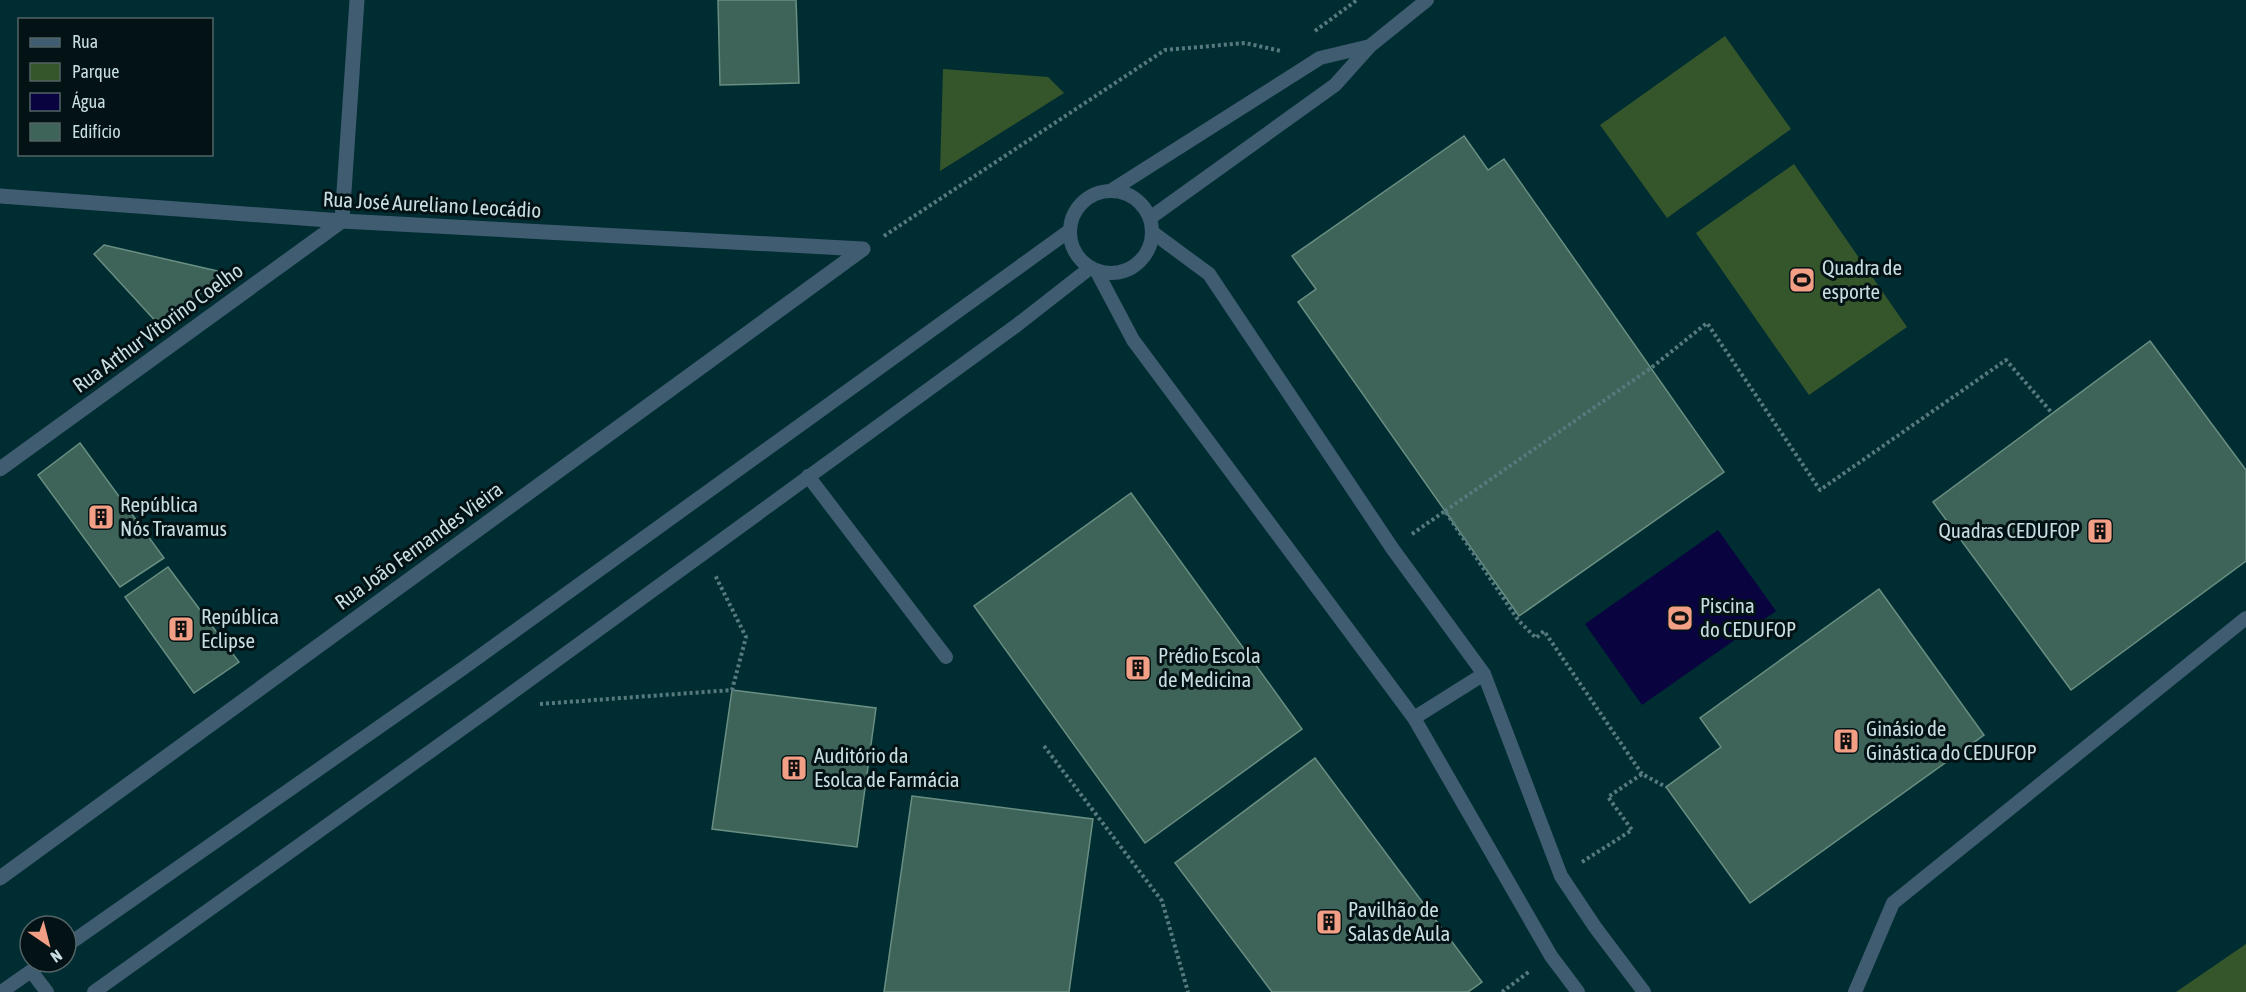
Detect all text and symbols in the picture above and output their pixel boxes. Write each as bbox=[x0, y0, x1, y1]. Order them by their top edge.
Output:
legend bbox=[18, 18, 213, 156]
text: Rua bbox=[72, 31, 98, 52]
text: Parque bbox=[72, 61, 120, 82]
text: Água bbox=[72, 91, 106, 112]
text: Edifício bbox=[72, 121, 121, 142]
street label: Rua José Aureliano Leocádio bbox=[322, 186, 542, 222]
place label: Quadra de esporte bbox=[1822, 255, 1902, 303]
street label: Rua Arthur Vitorino Coelho bbox=[68, 257, 247, 397]
sports icon: Quadra de esporte bbox=[1787, 265, 1817, 295]
street label: Rua João Fernandes Vieira bbox=[330, 476, 507, 614]
place label: República Nós Travamus bbox=[120, 492, 227, 540]
building icon: República Nós Travamus bbox=[86, 502, 116, 532]
building icon: Quadras CEDUFOP bbox=[2085, 516, 2115, 546]
place label: Quadras CEDUFOP bbox=[1938, 518, 2080, 542]
place label: Piscina do CEDUFOP bbox=[1700, 593, 1796, 641]
sports icon: Piscina do CEDUFOP bbox=[1665, 603, 1695, 633]
place label: República Eclipse bbox=[201, 604, 279, 652]
building icon: República Eclipse bbox=[166, 614, 196, 644]
place label: Prédio Escola de Medicina bbox=[1158, 643, 1261, 691]
building icon: Prédio Escola de Medicina bbox=[1123, 653, 1153, 683]
place label: Ginásio de Ginástica do CEDUFOP bbox=[1866, 716, 2037, 764]
building icon: Ginásio de Ginástica do CEDUFOP bbox=[1831, 726, 1861, 756]
place label: Auditório da Esolca de Farmácia bbox=[814, 743, 960, 791]
building icon: Auditório da Esolca de Farmácia bbox=[779, 753, 809, 783]
place label: Pavilhão de Salas de Aula bbox=[1348, 897, 1450, 945]
building icon: Pavilhão de Salas de Aula bbox=[1314, 907, 1344, 937]
north arrow bbox=[18, 914, 78, 974]
text: N bbox=[48, 946, 66, 966]

